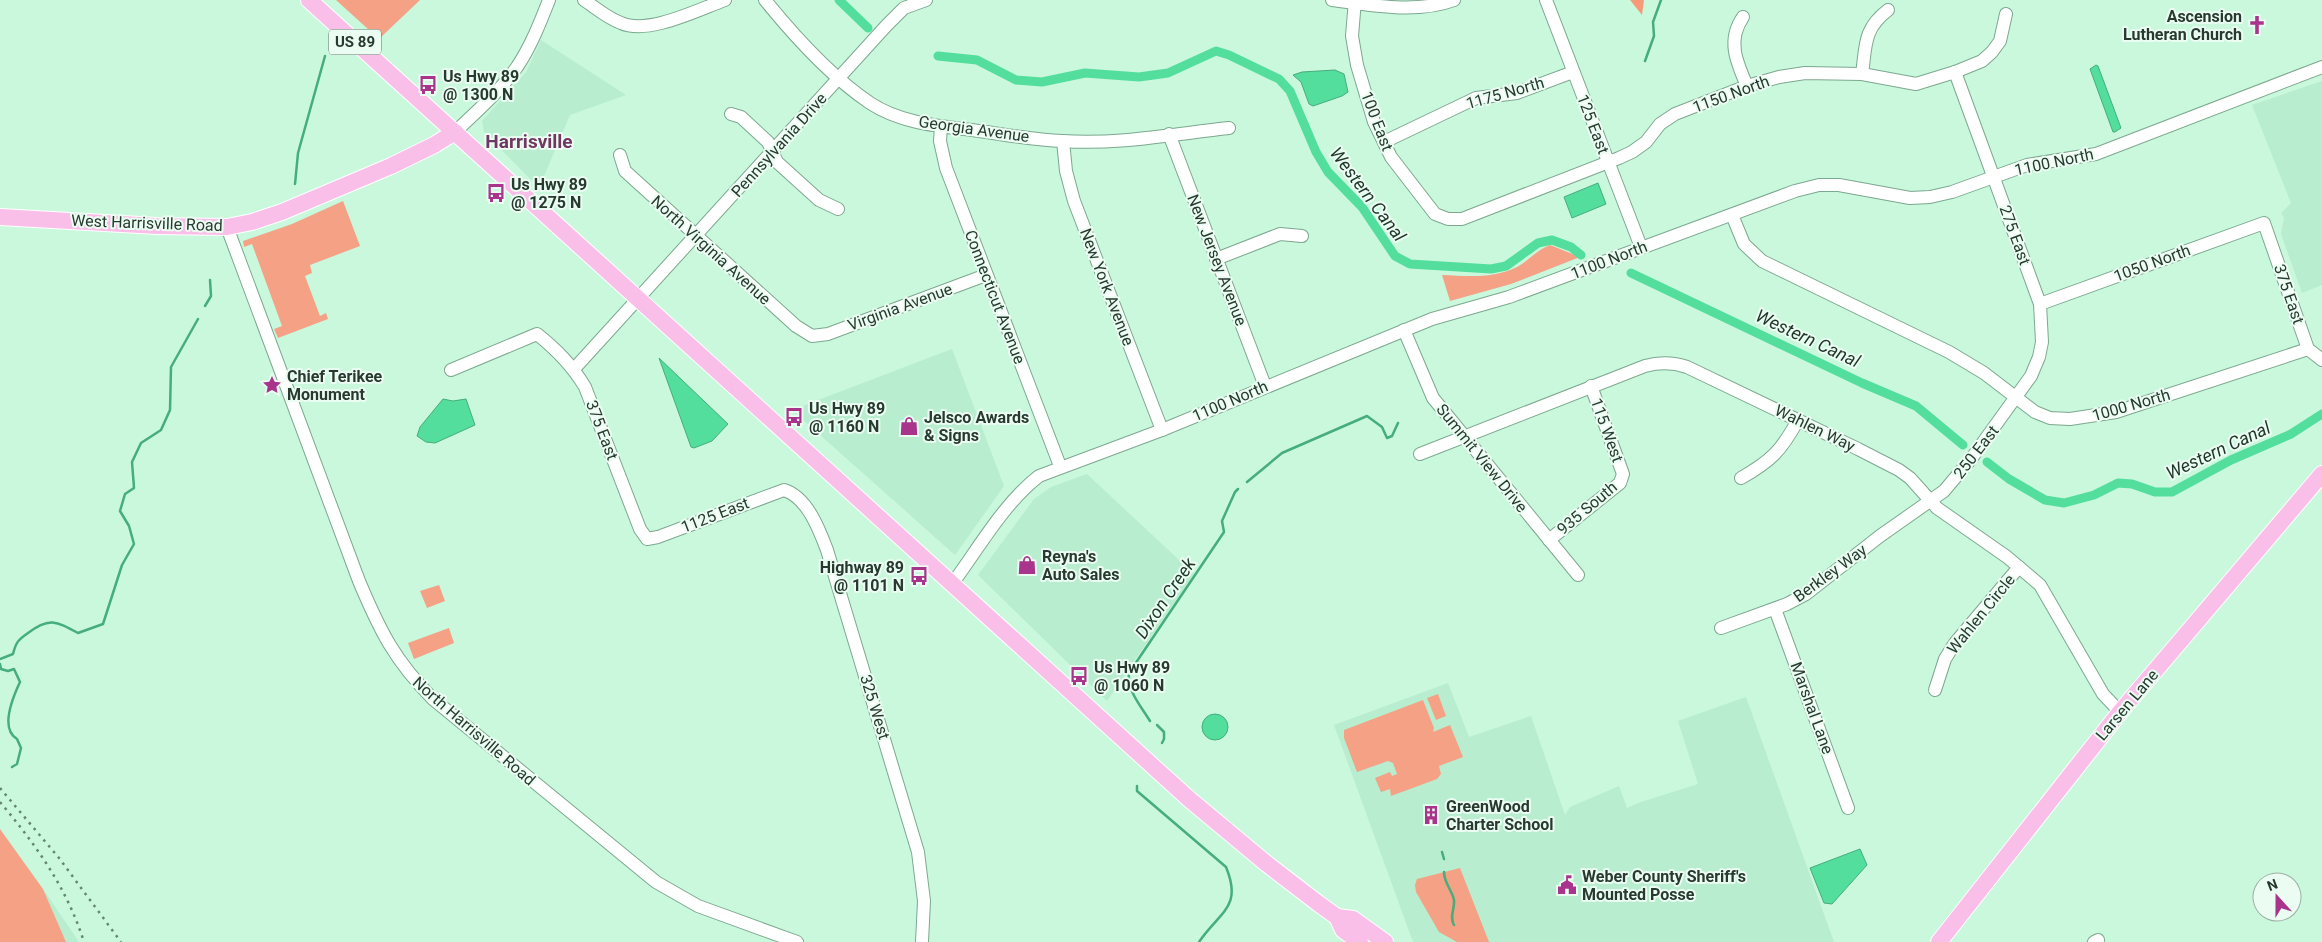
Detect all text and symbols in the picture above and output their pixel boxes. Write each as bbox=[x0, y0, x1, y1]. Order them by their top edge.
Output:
place label: Ascension Lutheran Church bbox=[2123, 7, 2242, 44]
church icon: Ascension Lutheran Church bbox=[2246, 14, 2268, 36]
road number: US 89 bbox=[329, 30, 381, 54]
place label: Us Hwy 89 @ 1300 N bbox=[443, 67, 519, 104]
street label: 1150 North bbox=[1690, 71, 1772, 117]
street label: 1175 North bbox=[1464, 73, 1546, 113]
bus stop icon: Us Hwy 89 @ 1300 N bbox=[417, 74, 439, 96]
street label: Pennsylvania Drive bbox=[727, 89, 831, 201]
street label: 100 East bbox=[1357, 89, 1397, 153]
street label: 125 East bbox=[1573, 92, 1613, 156]
street label: Georgia Avenue bbox=[917, 112, 1031, 146]
district label: Harrisville bbox=[485, 130, 573, 153]
water label: Western Canal bbox=[1326, 143, 1411, 246]
street label: 1100 North bbox=[2013, 144, 2095, 180]
place label: Us Hwy 89 @ 1275 N bbox=[511, 175, 587, 212]
bus stop icon: Us Hwy 89 @ 1275 N bbox=[485, 182, 507, 204]
street label: North Virginia Avenue bbox=[647, 191, 775, 309]
street label: New Jersey Avenue bbox=[1183, 192, 1251, 328]
street label: 275 East bbox=[1995, 203, 2035, 267]
street label: West Harrisville Road bbox=[71, 211, 223, 235]
street label: New York Avenue bbox=[1076, 226, 1138, 348]
street label: Connecticut Avenue bbox=[961, 227, 1029, 367]
street label: 1100 North bbox=[1568, 237, 1650, 283]
street label: 1050 North bbox=[2111, 240, 2193, 286]
street label: 375 East bbox=[2270, 261, 2308, 327]
street label: Virginia Avenue bbox=[845, 279, 955, 335]
water label: Western Canal bbox=[1752, 305, 1864, 372]
place label: Chief Terikee Monument bbox=[287, 367, 383, 404]
place icon: Chief Terikee Monument bbox=[261, 374, 283, 396]
street label: 1100 North bbox=[1189, 377, 1271, 425]
street label: 1000 North bbox=[2090, 385, 2172, 425]
street label: 115 West bbox=[1587, 395, 1627, 465]
street label: 375 East bbox=[582, 398, 622, 462]
place label: Us Hwy 89 @ 1160 N bbox=[809, 399, 885, 436]
street label: Summit View Drive bbox=[1432, 400, 1532, 516]
street label: Wahlen Way bbox=[1772, 400, 1859, 456]
bus stop icon: Us Hwy 89 @ 1160 N bbox=[783, 406, 805, 428]
place label: Jelsco Awards & Signs bbox=[924, 408, 1029, 445]
shop icon: Jelsco Awards & Signs bbox=[898, 415, 920, 437]
water label: Western Canal bbox=[2162, 416, 2274, 483]
street label: 250 East bbox=[1949, 422, 2003, 482]
street label: 935 South bbox=[1553, 477, 1621, 539]
street label: 1125 East bbox=[678, 493, 752, 537]
street label: Berkley Way bbox=[1790, 540, 1871, 606]
place label: Reyna's Auto Sales bbox=[1042, 547, 1119, 584]
water label: Dixon Creek bbox=[1130, 553, 1200, 642]
shop icon: Reyna's Auto Sales bbox=[1016, 554, 1038, 576]
place label: Highway 89 @ 1101 N bbox=[820, 558, 904, 595]
bus stop icon: Highway 89 @ 1101 N bbox=[908, 565, 930, 587]
street label: Wahlen Circle bbox=[1943, 570, 2019, 658]
place label: Us Hwy 89 @ 1060 N bbox=[1094, 658, 1170, 695]
street label: Marshal Lane bbox=[1787, 659, 1837, 757]
bus stop icon: Us Hwy 89 @ 1060 N bbox=[1068, 665, 1090, 687]
street label: Larsen Lane bbox=[2092, 666, 2162, 744]
street label: 325 West bbox=[856, 672, 894, 742]
street label: North Harrisville Road bbox=[409, 673, 539, 789]
place label: GreenWood Charter School bbox=[1446, 797, 1554, 834]
building icon: GreenWood Charter School bbox=[1420, 804, 1442, 826]
place label: Weber County Sheriff's Mounted Posse bbox=[1582, 867, 1746, 904]
north arrow bbox=[2252, 872, 2302, 922]
public building icon: Weber County Sheriff's Mounted Posse bbox=[1556, 874, 1578, 896]
text: N bbox=[2265, 876, 2280, 894]

